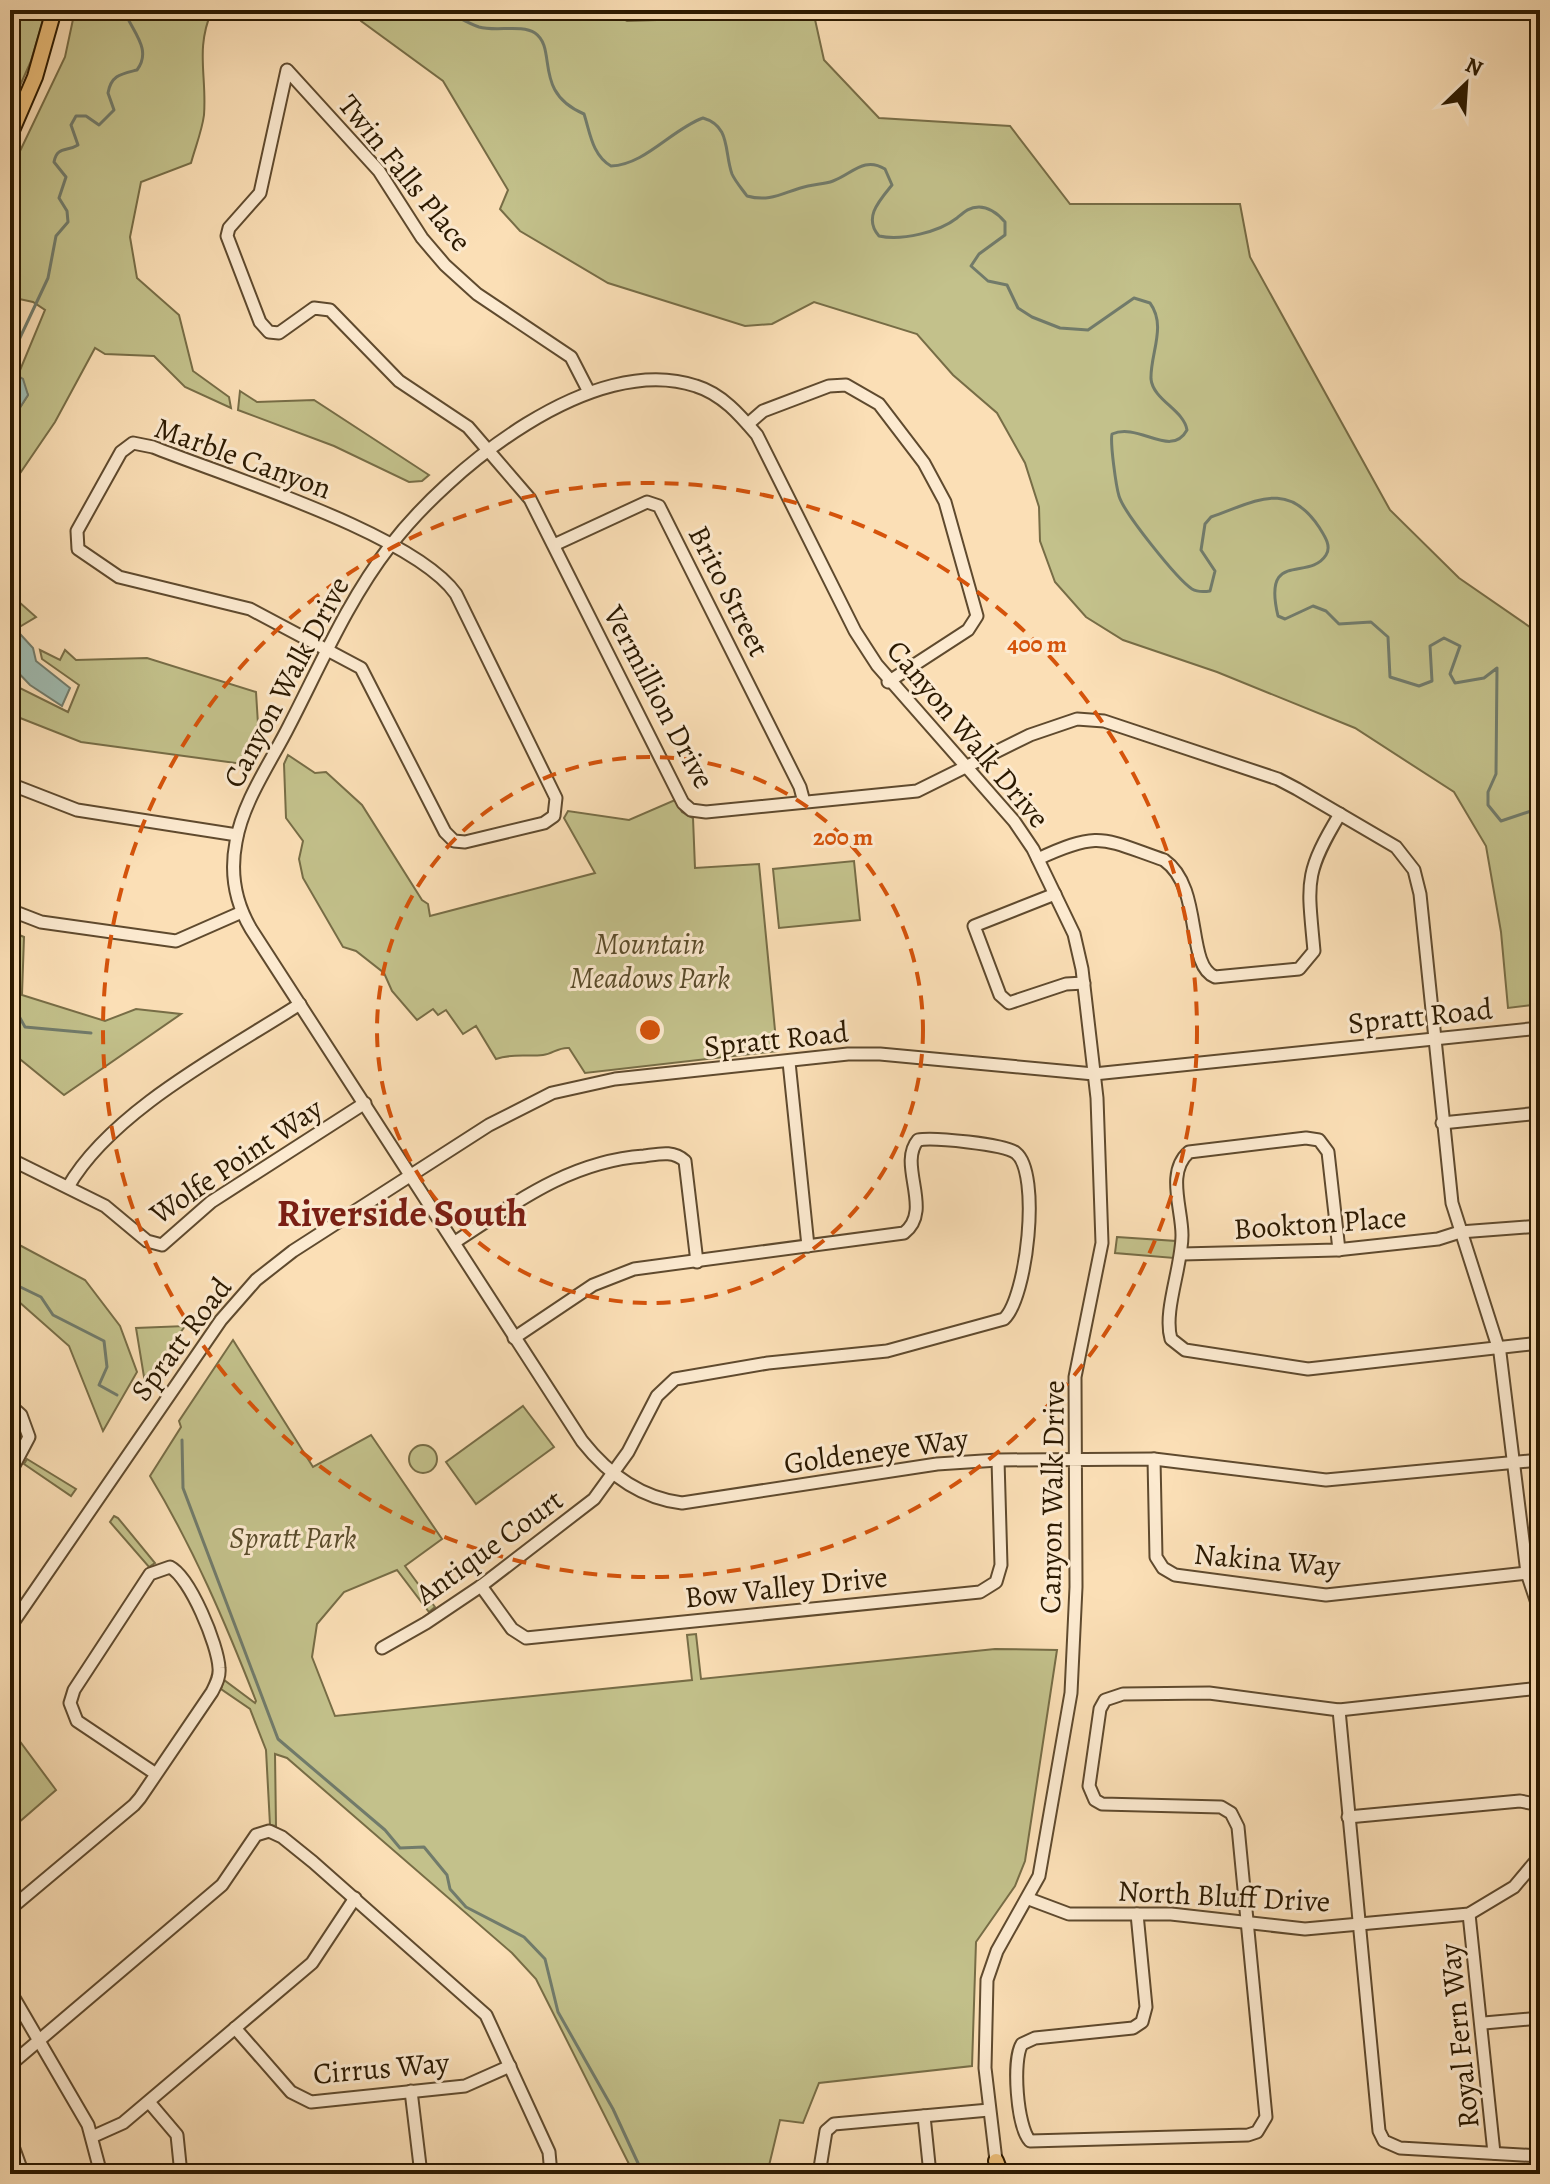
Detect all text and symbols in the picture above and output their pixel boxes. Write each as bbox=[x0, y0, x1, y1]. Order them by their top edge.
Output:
north arrow bbox=[1426, 44, 1506, 124]
text: N bbox=[1460, 50, 1488, 84]
street label: Twin Falls Place bbox=[329, 86, 481, 260]
street label: Marble Canyon bbox=[149, 407, 337, 509]
street label: Brito Street bbox=[679, 519, 779, 663]
street label: Canyon Walk Drive bbox=[213, 569, 359, 795]
street label: Vermillion Drive bbox=[593, 597, 724, 796]
text: 400 m bbox=[1007, 628, 1067, 660]
street label: Canyon Walk Drive bbox=[877, 632, 1059, 836]
text: 200 m bbox=[813, 821, 873, 853]
park label: Mountain Meadows Park bbox=[570, 924, 730, 998]
street label: Spratt Road bbox=[1346, 988, 1495, 1043]
street label: Spratt Road bbox=[702, 1011, 851, 1066]
centre of rings bbox=[636, 1016, 664, 1044]
street label: Wolfe Point Way bbox=[141, 1088, 331, 1234]
district label: Riverside South bbox=[277, 1187, 527, 1239]
street label: Bookton Place bbox=[1232, 1197, 1408, 1249]
street label: Spratt Road bbox=[121, 1268, 241, 1409]
street label: Canyon Walk Drive bbox=[1030, 1380, 1074, 1614]
street label: Goldeneye Way bbox=[781, 1418, 971, 1484]
street label: Antique Court bbox=[406, 1480, 571, 1615]
park label: Spratt Park bbox=[229, 1518, 357, 1558]
street label: Nakina Way bbox=[1192, 1534, 1343, 1586]
street label: Bow Valley Drive bbox=[683, 1556, 889, 1618]
street label: North Bluff Drive bbox=[1117, 1870, 1331, 1922]
street label: Royal Fern Way bbox=[1429, 1941, 1489, 2130]
street label: Cirrus Way bbox=[311, 2042, 451, 2094]

